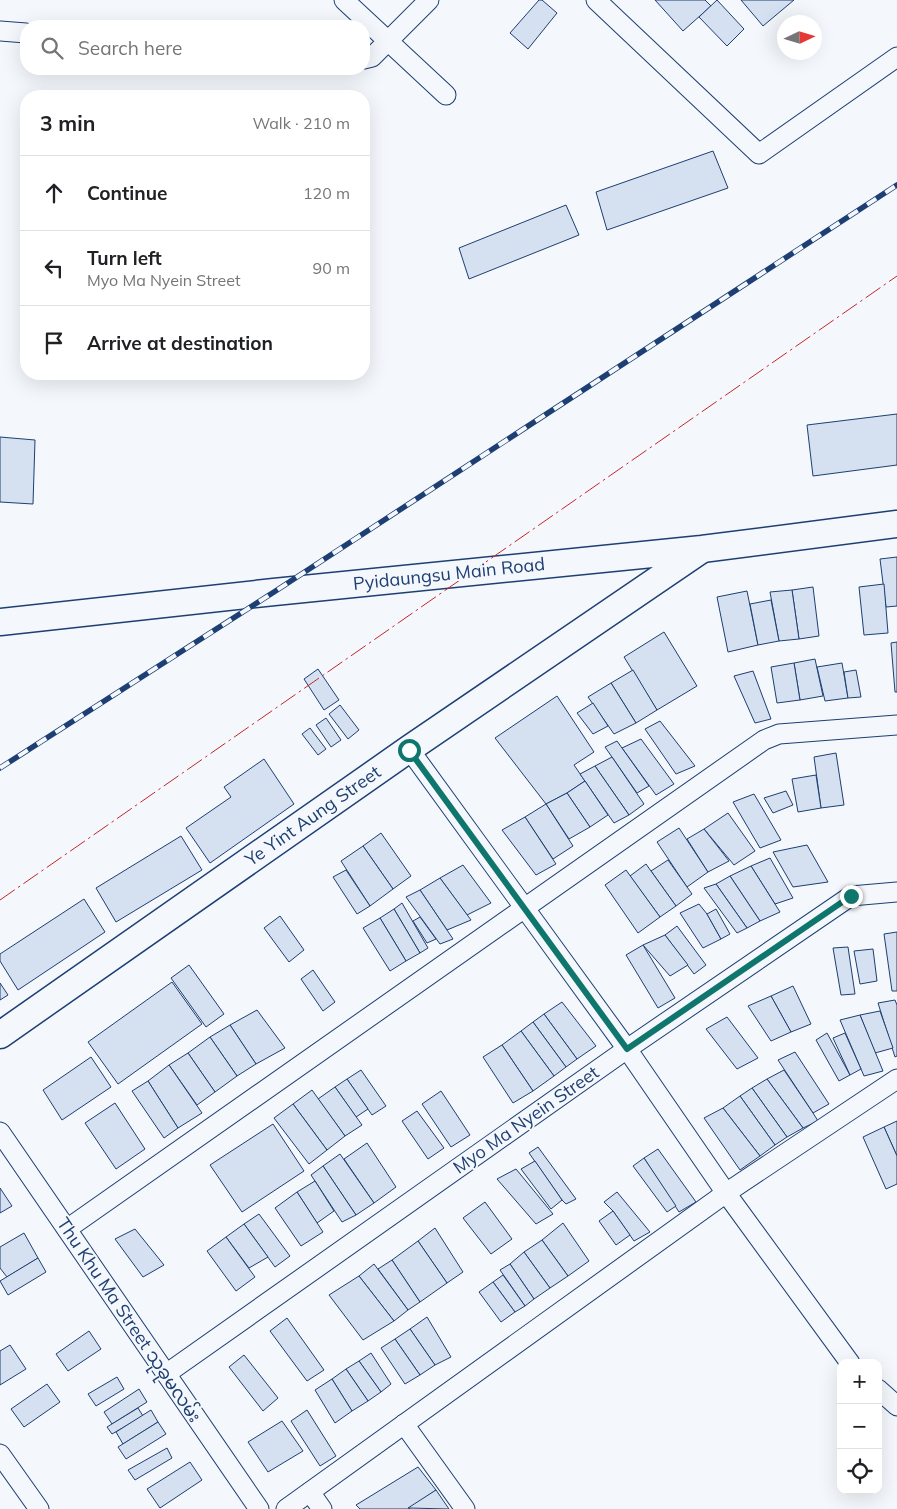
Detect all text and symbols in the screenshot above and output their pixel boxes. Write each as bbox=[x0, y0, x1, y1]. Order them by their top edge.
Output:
north arrow bbox=[777, 15, 822, 60]
search box bbox=[20, 20, 370, 75]
icon: search bbox=[38, 34, 66, 62]
text: Search here bbox=[78, 36, 182, 60]
text: 3 min bbox=[40, 110, 95, 136]
text: Walk · 210 m bbox=[252, 113, 350, 133]
icon: ahead bbox=[40, 179, 68, 207]
text: Continue bbox=[87, 181, 167, 205]
text: 120 m bbox=[303, 183, 350, 203]
text: Turn left bbox=[87, 246, 162, 270]
icon: left bbox=[40, 254, 68, 282]
text: 90 m bbox=[313, 258, 350, 278]
text: Myo Ma Nyein Street bbox=[87, 270, 241, 290]
icon: arrive bbox=[40, 329, 68, 357]
text: Arrive at destination bbox=[87, 331, 273, 355]
street label: Pyidaungsu Main Road bbox=[352, 552, 546, 595]
route start bbox=[398, 739, 421, 762]
street label: Ye Yint Aung Street bbox=[240, 760, 385, 872]
route end bbox=[840, 885, 863, 908]
street label: Myo Ma Nyein Street bbox=[448, 1061, 603, 1179]
street label: Thu Khu Ma Street သုခုမလမ်း bbox=[49, 1212, 208, 1429]
map controls bbox=[837, 1359, 882, 1494]
button: + bbox=[837, 1359, 882, 1404]
button: − bbox=[837, 1404, 882, 1449]
button: locate bbox=[837, 1449, 882, 1494]

